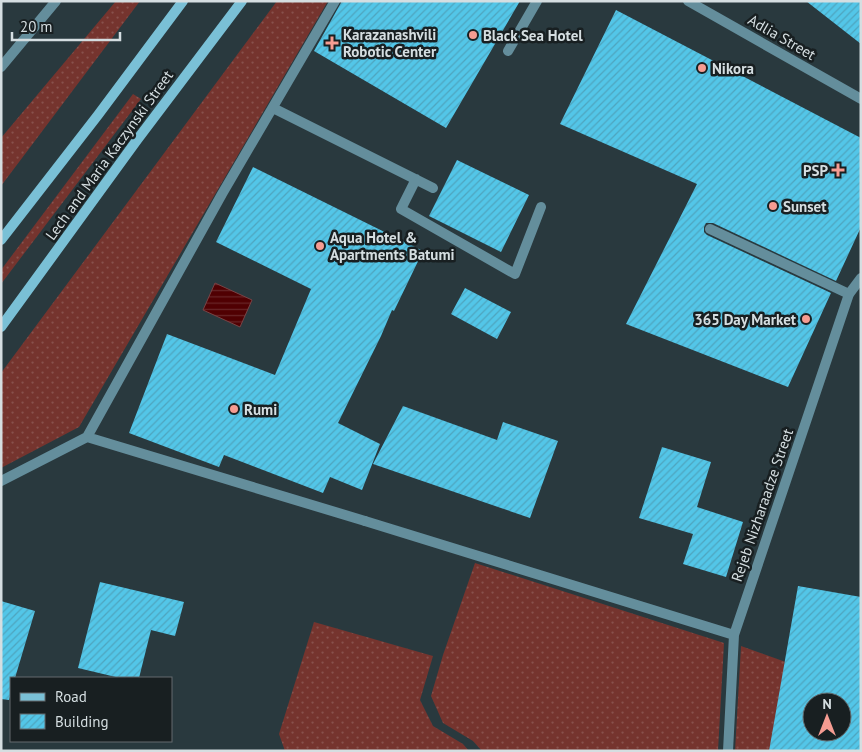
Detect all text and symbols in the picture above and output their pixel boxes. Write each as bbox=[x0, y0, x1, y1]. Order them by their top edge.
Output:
scale bar bbox=[12, 10, 120, 42]
street label: Adlia Street bbox=[745, 10, 819, 64]
text: 20 m bbox=[20, 17, 53, 36]
place label: Karazanashvili Robotic Center bbox=[343, 25, 437, 61]
place label: Black Sea Hotel bbox=[483, 26, 583, 45]
marker: Black Sea Hotel bbox=[467, 29, 479, 41]
marker: Karazanashvili Robotic Center bbox=[325, 36, 339, 50]
place label: Nikora bbox=[712, 59, 754, 78]
marker: Nikora bbox=[696, 62, 708, 74]
street label: Lech and Maria Kaczynski Street bbox=[41, 66, 177, 244]
place label: PSP bbox=[803, 161, 828, 180]
marker: PSP bbox=[832, 164, 844, 176]
place label: Sunset bbox=[783, 197, 827, 216]
marker: Sunset bbox=[767, 200, 779, 212]
place label: Aqua Hotel & Apartments Batumi bbox=[330, 228, 455, 264]
marker: Aqua Hotel & Apartments Batumi bbox=[314, 240, 326, 252]
place label: 365 Day Market bbox=[694, 310, 797, 329]
marker: 365 Day Market bbox=[800, 313, 812, 325]
place label: Rumi bbox=[244, 400, 277, 419]
marker: Rumi bbox=[228, 403, 240, 415]
street label: Rejeb Nizharaadze Street bbox=[727, 426, 797, 584]
legend bbox=[10, 677, 172, 742]
text: Road bbox=[55, 687, 87, 706]
north arrow bbox=[802, 692, 852, 742]
text: N bbox=[822, 695, 832, 713]
text: Building bbox=[55, 712, 109, 731]

